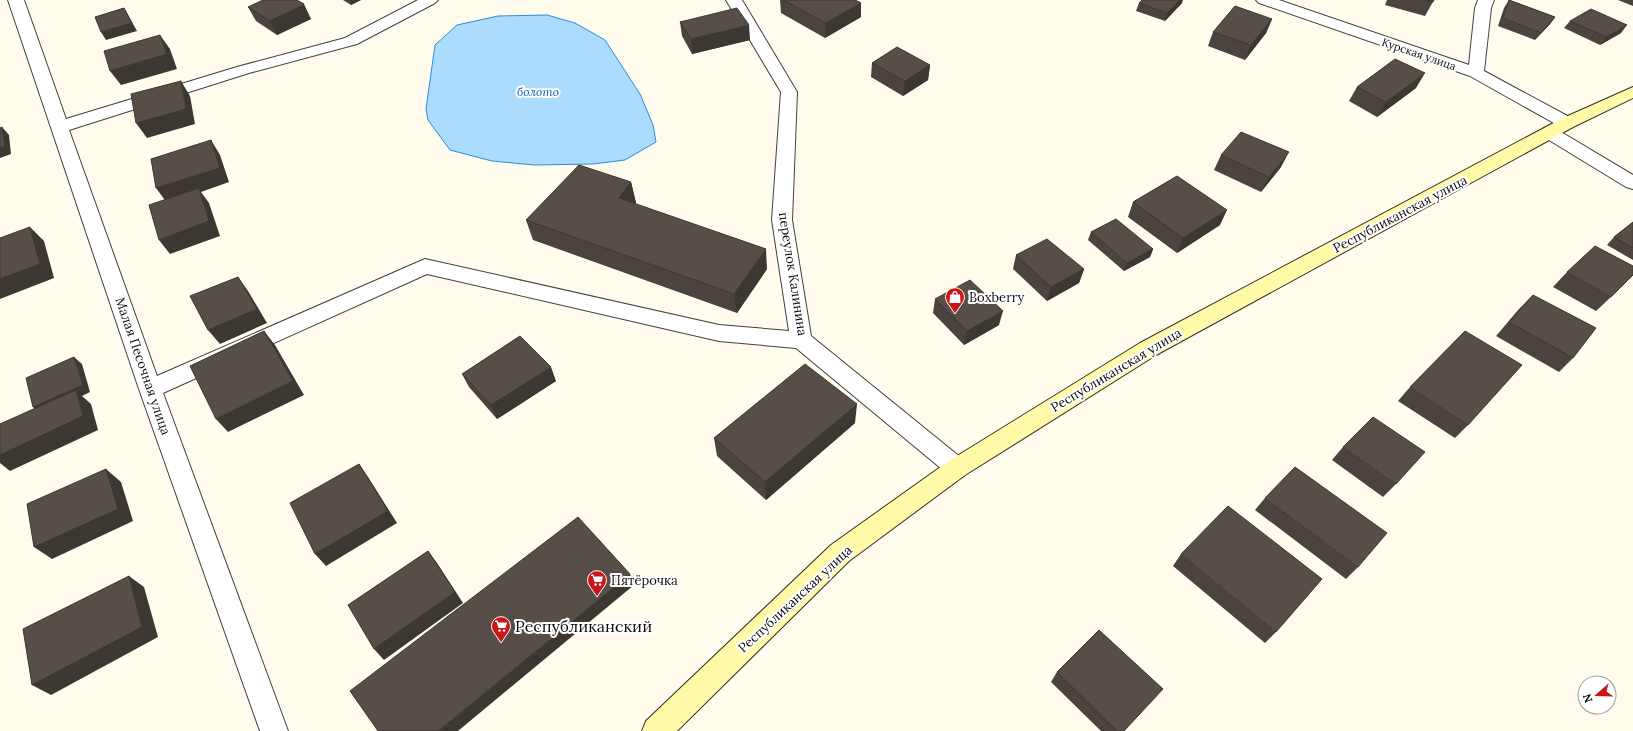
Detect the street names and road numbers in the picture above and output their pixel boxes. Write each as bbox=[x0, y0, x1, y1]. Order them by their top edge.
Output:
street label: Курская улица bbox=[1380, 35, 1458, 73]
street label: Республиканская улица bbox=[1330, 171, 1470, 257]
street label: переулок Калинина bbox=[775, 211, 811, 337]
street label: Малая Песочная улица bbox=[111, 295, 175, 437]
street label: Республиканская улица bbox=[1047, 324, 1185, 416]
street label: Республиканская улица bbox=[734, 542, 856, 656]

